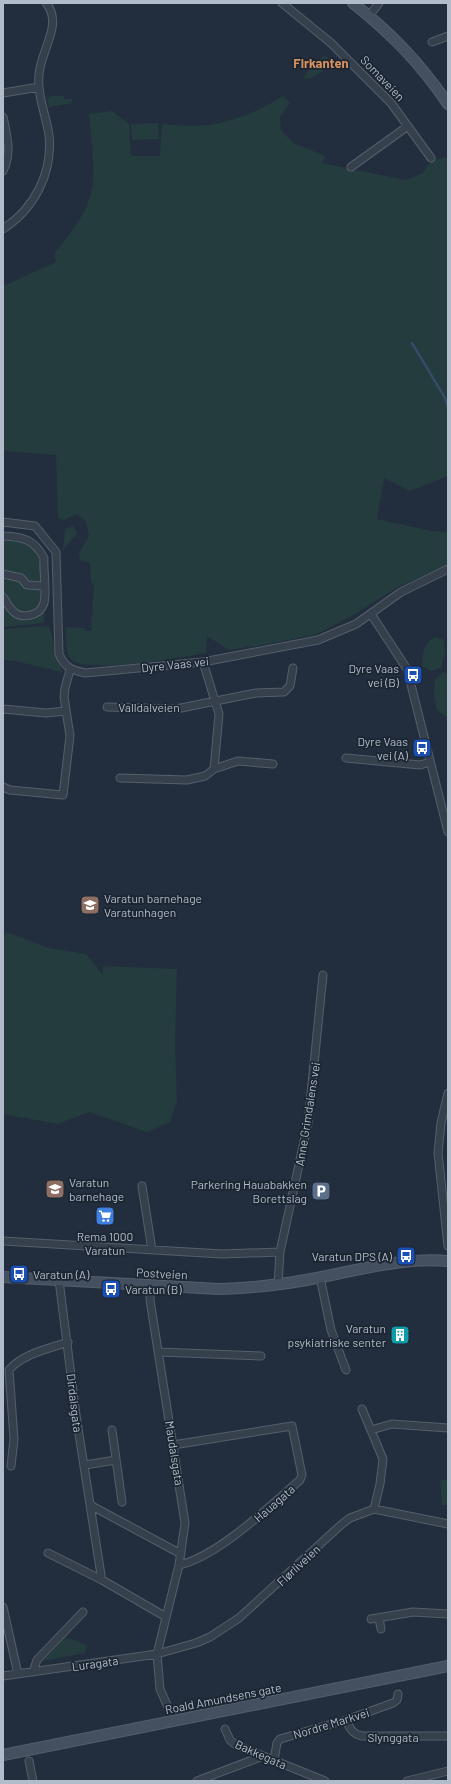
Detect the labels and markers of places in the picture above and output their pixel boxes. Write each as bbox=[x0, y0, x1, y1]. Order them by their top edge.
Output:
place label: Dyre Vaas vei (B) bbox=[349, 661, 400, 689]
bus stop icon: Dyre Vaas vei (B) bbox=[402, 664, 424, 686]
place label: Dyre Vaas vei (A) bbox=[358, 734, 409, 762]
bus stop icon: Dyre Vaas vei (A) bbox=[411, 737, 433, 759]
place label: Varatun barnehage Varatunhagen bbox=[104, 891, 202, 919]
school or university icon: Varatun barnehage Varatunhagen bbox=[79, 894, 101, 916]
place label: Varatun barnehage bbox=[69, 1175, 124, 1203]
place label: Parkering Hauabakken Borettslag bbox=[191, 1177, 307, 1205]
school or university icon: Varatun barnehage bbox=[44, 1178, 66, 1200]
parking icon: Parkering Hauabakken Borettslag bbox=[310, 1180, 332, 1202]
supermarket icon: Rema 1000 Varatun bbox=[94, 1205, 116, 1227]
place label: Rema 1000 Varatun bbox=[77, 1229, 133, 1257]
bus stop icon: Varatun DPS (A) bbox=[395, 1245, 417, 1267]
place label: Varatun DPS (A) bbox=[312, 1249, 393, 1263]
bus stop icon: Varatun (A) bbox=[8, 1263, 30, 1285]
place label: Varatun (A) bbox=[33, 1267, 90, 1281]
bus stop icon: Varatun (B) bbox=[100, 1278, 122, 1300]
place label: Varatun (B) bbox=[125, 1282, 182, 1296]
place label: Varatun psykiatriske senter bbox=[288, 1321, 387, 1349]
building icon: Varatun psykiatriske senter bbox=[389, 1324, 411, 1346]

